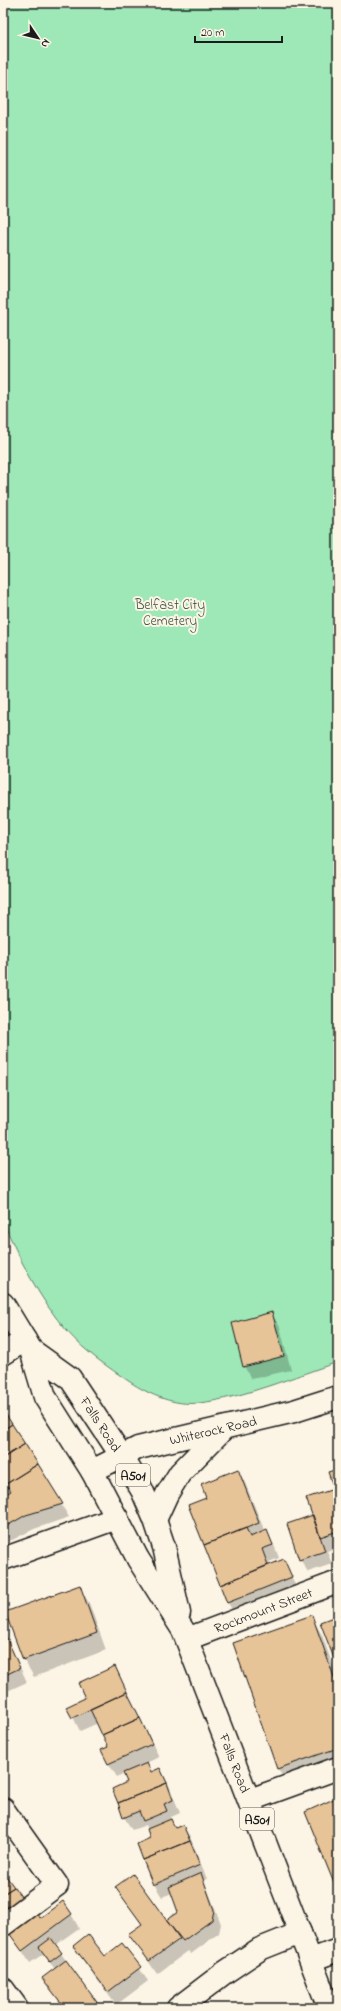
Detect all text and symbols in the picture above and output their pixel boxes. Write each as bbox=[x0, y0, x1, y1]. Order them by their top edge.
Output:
north arrow bbox=[18, 18, 58, 58]
scale bar bbox=[195, 18, 282, 44]
text: 20 m bbox=[201, 24, 224, 42]
text: N bbox=[37, 36, 54, 51]
park label: Belfast City Cemetery bbox=[134, 595, 205, 633]
street label: Falls Road bbox=[73, 1392, 126, 1457]
street label: Whiterock Road bbox=[168, 1411, 259, 1452]
road number: A501 bbox=[116, 1464, 150, 1486]
street label: Rockmount Street bbox=[211, 1583, 316, 1640]
street label: Falls Road bbox=[212, 1730, 255, 1797]
road number: A501 bbox=[240, 1808, 274, 1830]

